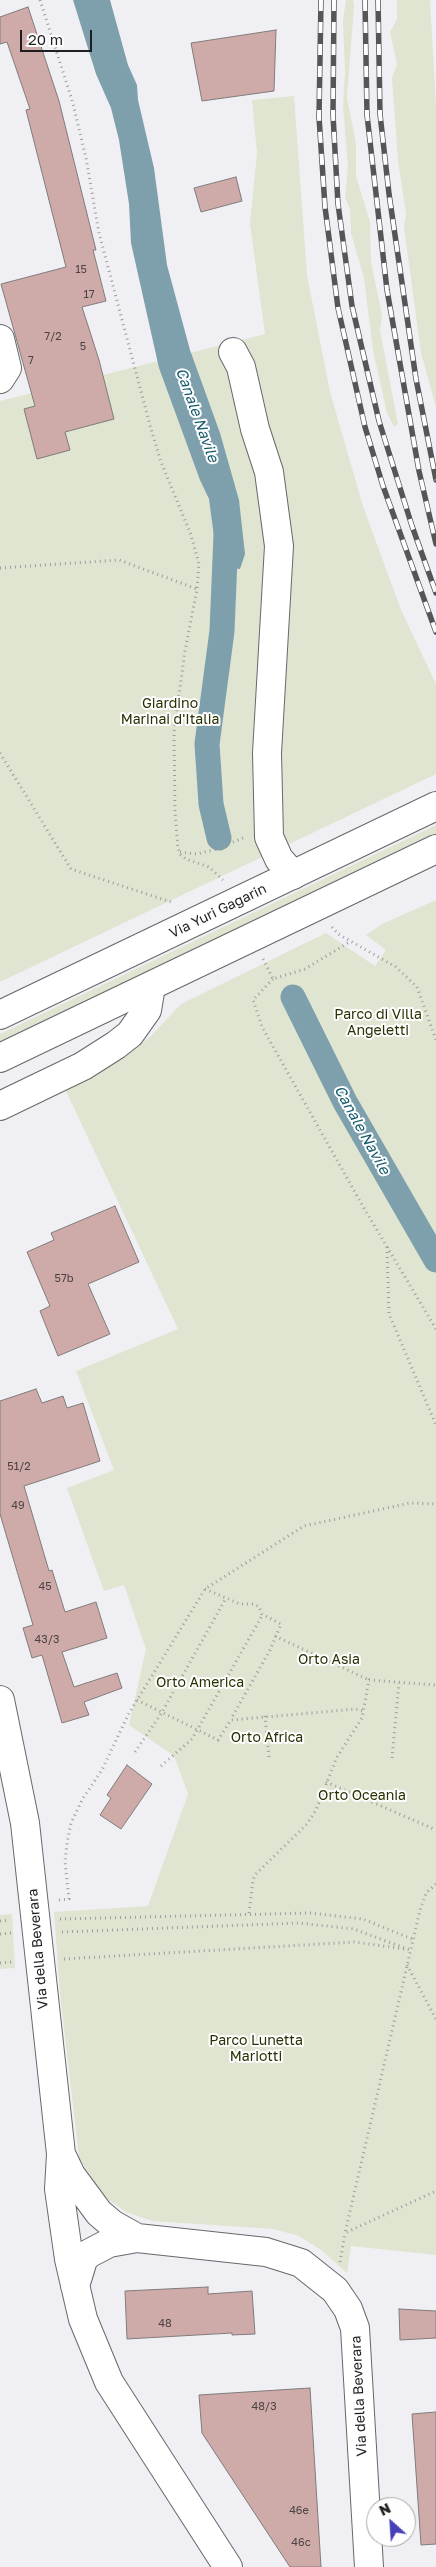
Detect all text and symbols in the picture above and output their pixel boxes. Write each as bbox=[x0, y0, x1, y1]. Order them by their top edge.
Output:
scale bar bbox=[22, 20, 95, 52]
text: 20 m bbox=[28, 30, 63, 48]
house number: 15 bbox=[75, 263, 87, 277]
house number: 17 bbox=[83, 288, 95, 302]
house number: 7/2 bbox=[44, 330, 62, 344]
house number: 5 bbox=[80, 340, 86, 354]
house number: 7 bbox=[28, 354, 34, 368]
water label: Canale Navile bbox=[172, 365, 222, 465]
park label: Giardino Marinai d'Italia bbox=[121, 696, 219, 729]
street label: Via Yuri Gagarin bbox=[167, 880, 269, 942]
park label: Parco di Villa Angeletti bbox=[334, 1007, 422, 1040]
water label: Canale Navile bbox=[330, 1082, 394, 1178]
house number: 57b bbox=[55, 1272, 73, 1286]
house number: 51/2 bbox=[7, 1460, 31, 1474]
house number: 49 bbox=[11, 1499, 25, 1513]
house number: 45 bbox=[38, 1580, 52, 1594]
house number: 43/3 bbox=[35, 1633, 59, 1647]
park label: Orto Asia bbox=[298, 1652, 360, 1668]
park label: Orto America bbox=[156, 1675, 244, 1691]
park label: Orto Africa bbox=[231, 1730, 303, 1746]
park label: Orto Oceania bbox=[318, 1788, 406, 1804]
street label: Via della Beverara bbox=[24, 1888, 52, 2010]
park label: Parco Lunetta Mariotti bbox=[209, 2033, 303, 2066]
house number: 48 bbox=[158, 2317, 172, 2331]
street label: Via della Beverara bbox=[347, 2335, 371, 2457]
house number: 48/3 bbox=[251, 2400, 277, 2414]
north arrow bbox=[366, 2497, 416, 2547]
text: N bbox=[376, 2499, 393, 2519]
house number: 46e bbox=[289, 2504, 309, 2518]
house number: 46c bbox=[291, 2536, 311, 2550]

